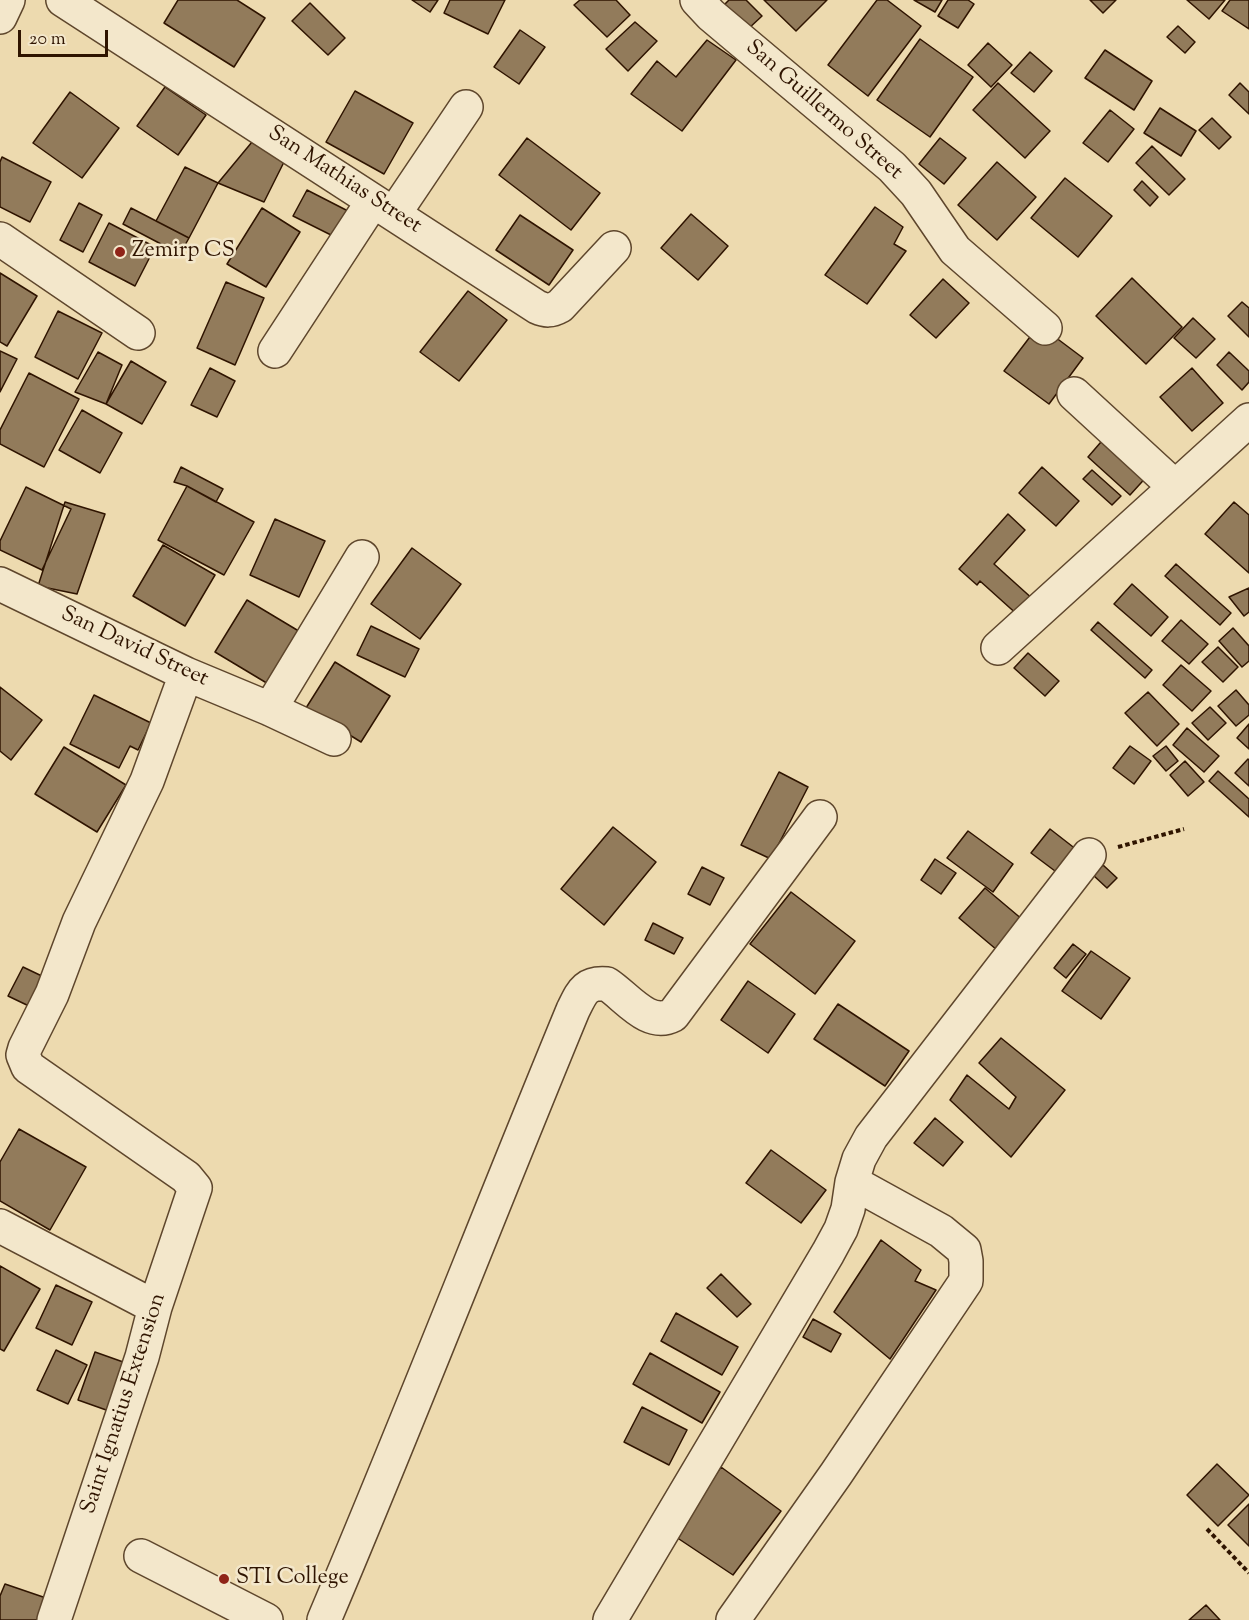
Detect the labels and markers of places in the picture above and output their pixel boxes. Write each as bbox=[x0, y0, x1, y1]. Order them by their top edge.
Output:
place label: Zemirp CS bbox=[132, 239, 235, 265]
marker: Zemirp CS bbox=[113, 245, 127, 259]
place label: STI College bbox=[236, 1566, 349, 1592]
marker: STI College bbox=[217, 1572, 231, 1586]

